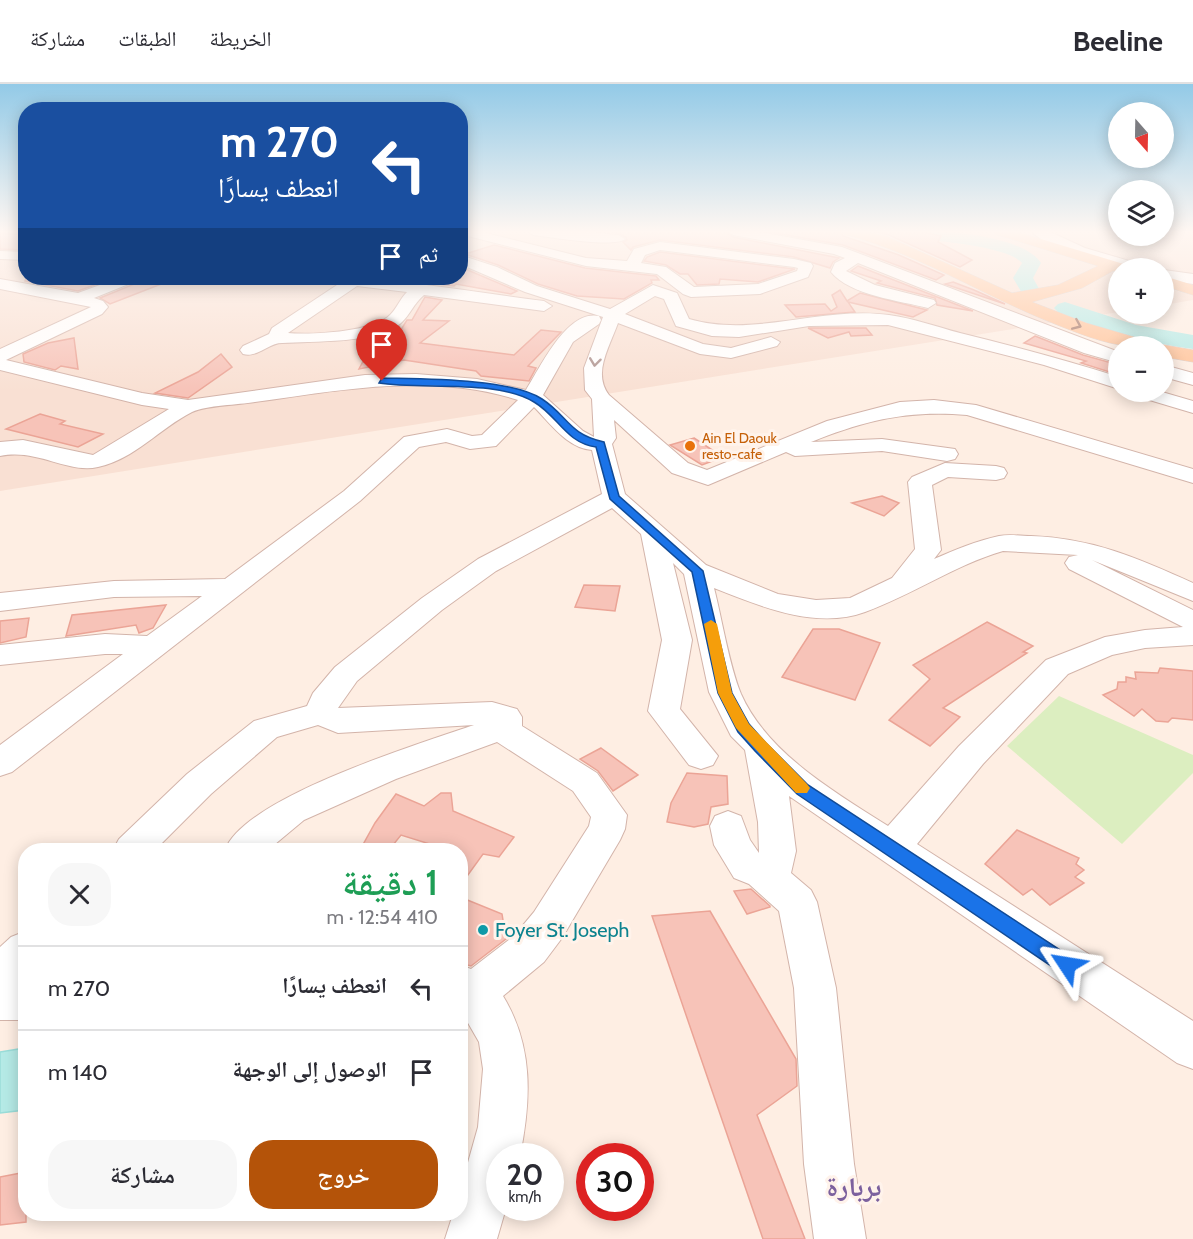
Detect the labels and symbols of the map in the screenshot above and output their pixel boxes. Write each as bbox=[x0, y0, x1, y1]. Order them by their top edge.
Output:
north arrow bbox=[1108, 102, 1174, 168]
one-way arrow bbox=[1071, 318, 1082, 330]
pin bbox=[356, 319, 407, 381]
one-way arrow bbox=[589, 357, 601, 367]
place label: Ain El Daouk resto-cafe bbox=[702, 429, 778, 463]
marker: Ain El Daouk resto-cafe bbox=[683, 439, 697, 453]
place label: Foyer St. Joseph bbox=[495, 918, 629, 942]
marker: Foyer St. Joseph bbox=[476, 923, 490, 937]
position arrow bbox=[1035, 933, 1099, 997]
speed limit sign: 30 bbox=[576, 1143, 654, 1221]
district label: بربارة bbox=[827, 1170, 881, 1203]

